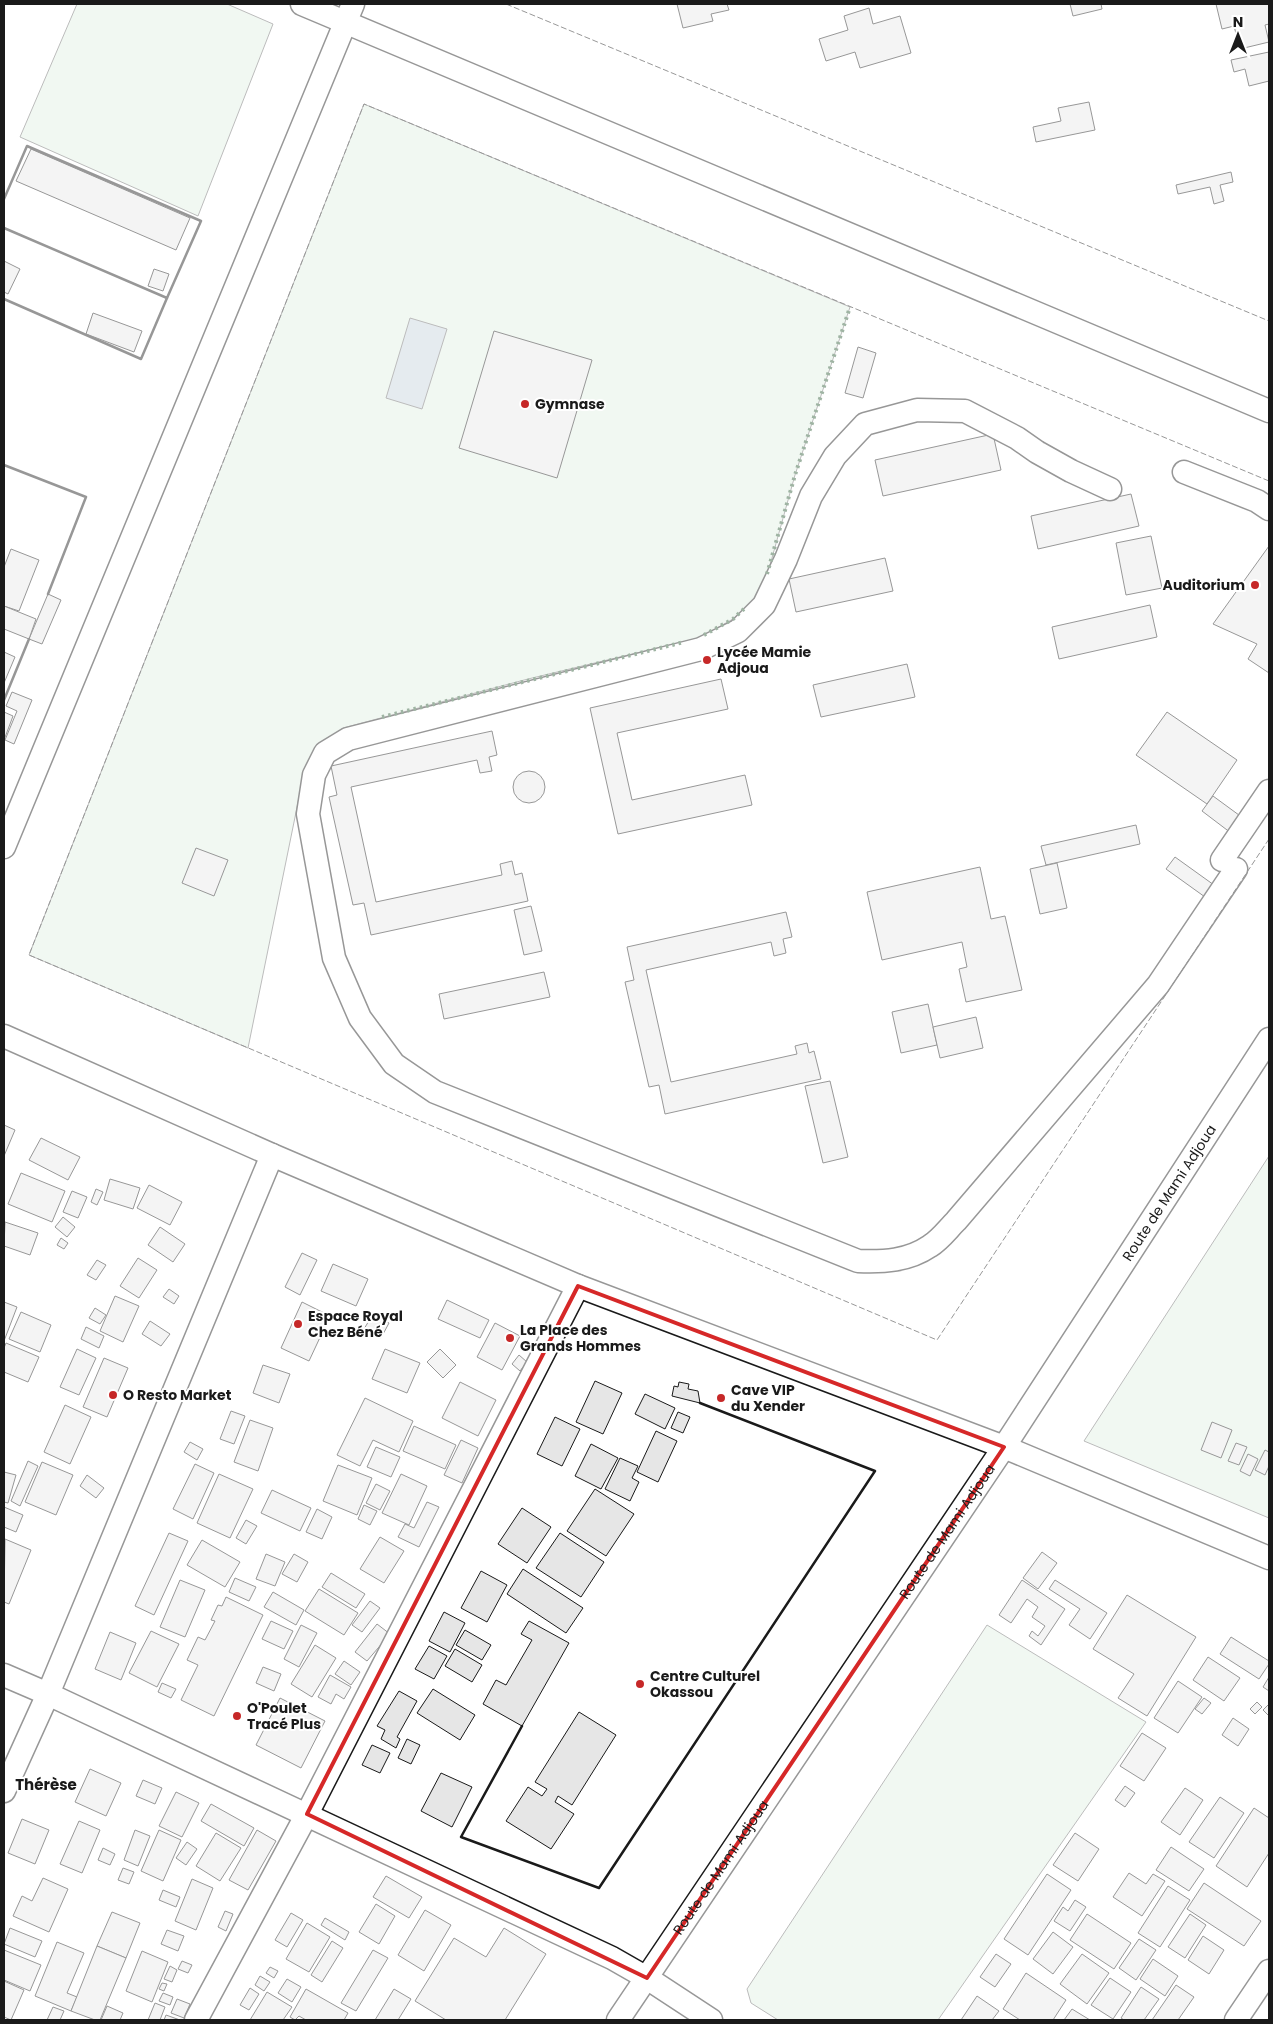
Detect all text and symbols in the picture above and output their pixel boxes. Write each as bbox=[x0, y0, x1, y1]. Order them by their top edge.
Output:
north arrow bbox=[1213, 10, 1263, 60]
text: N bbox=[1233, 12, 1243, 32]
place label: Gymnase bbox=[535, 394, 605, 414]
marker: Gymnase bbox=[519, 398, 531, 410]
place label: Auditorium bbox=[1163, 575, 1245, 595]
marker: Auditorium bbox=[1249, 579, 1261, 591]
place label: Lycée Mamie Adjoua bbox=[717, 642, 812, 678]
marker: Lycée Mamie Adjoua bbox=[701, 654, 713, 666]
street label: Route de Mami Adjoua bbox=[1117, 1121, 1221, 1265]
place label: Espace Royal Chez Béné bbox=[308, 1306, 403, 1342]
marker: Espace Royal Chez Béné bbox=[292, 1318, 304, 1330]
place label: La Place des Grands Hommes bbox=[520, 1320, 641, 1356]
marker: La Place des Grands Hommes bbox=[504, 1332, 516, 1344]
place label: Cave VIP du Xender bbox=[731, 1380, 805, 1416]
place label: O Resto Market bbox=[123, 1385, 232, 1405]
marker: O Resto Market bbox=[107, 1389, 119, 1401]
marker: Cave VIP du Xender bbox=[715, 1392, 727, 1404]
street label: Route de Mami Adjoua bbox=[894, 1460, 1000, 1603]
place label: Centre Culturel Okassou bbox=[650, 1666, 760, 1702]
marker: Centre Culturel Okassou bbox=[634, 1678, 646, 1690]
place label: O'Poulet Tracé Plus bbox=[247, 1698, 321, 1734]
marker: O'Poulet Tracé Plus bbox=[231, 1710, 243, 1722]
district label: Thérèse bbox=[15, 1774, 77, 1795]
street label: Route de Mami Adjoua bbox=[668, 1796, 773, 1939]

